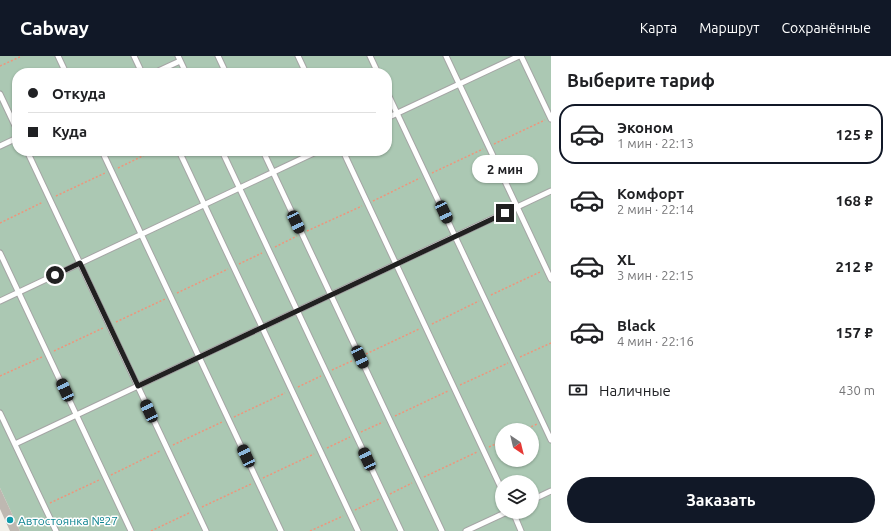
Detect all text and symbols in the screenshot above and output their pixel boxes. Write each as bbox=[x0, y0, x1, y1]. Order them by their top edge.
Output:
text: Cabway bbox=[20, 17, 89, 39]
text: Карта bbox=[640, 20, 677, 36]
text: Маршрут bbox=[699, 20, 760, 36]
text: Сохранённые bbox=[782, 20, 871, 36]
text: Выберите тариф bbox=[567, 70, 715, 90]
text: Откуда bbox=[52, 85, 106, 102]
icon: car bbox=[569, 116, 605, 152]
text: Эконом bbox=[617, 119, 673, 136]
text: Куда bbox=[52, 123, 87, 140]
text: 125 ₽ bbox=[836, 126, 873, 143]
text: 1 мин · 22:13 bbox=[617, 136, 694, 150]
callout: 2 мин bbox=[472, 155, 538, 183]
text: 2 мин bbox=[487, 162, 523, 176]
icon: car bbox=[569, 182, 605, 218]
text: Комфорт bbox=[617, 185, 684, 202]
text: 168 ₽ bbox=[836, 192, 873, 209]
car bbox=[433, 199, 455, 225]
text: 2 мин · 22:14 bbox=[617, 202, 694, 216]
route end bbox=[496, 204, 514, 222]
car bbox=[285, 209, 307, 235]
icon: car bbox=[569, 248, 605, 284]
text: XL bbox=[617, 251, 635, 268]
text: 212 ₽ bbox=[836, 258, 873, 275]
route start bbox=[46, 266, 64, 284]
text: 3 мин · 22:15 bbox=[617, 268, 694, 282]
icon: car bbox=[569, 314, 605, 350]
text: Black bbox=[617, 317, 656, 334]
text: 157 ₽ bbox=[836, 324, 873, 341]
text: 4 мин · 22:16 bbox=[617, 334, 694, 348]
car bbox=[349, 344, 371, 370]
car bbox=[54, 377, 76, 403]
icon: cash bbox=[567, 379, 589, 401]
text: Наличные bbox=[599, 382, 671, 399]
text: 430 m bbox=[839, 383, 875, 397]
car bbox=[138, 398, 160, 424]
north arrow bbox=[495, 423, 539, 467]
map controls bbox=[495, 423, 539, 519]
car bbox=[235, 443, 257, 469]
car bbox=[356, 446, 378, 472]
button: layers bbox=[495, 475, 539, 519]
button: Заказать bbox=[567, 477, 875, 523]
place label: Автостоянка №27 bbox=[18, 514, 118, 527]
marker: Автостоянка №27 bbox=[5, 515, 15, 525]

